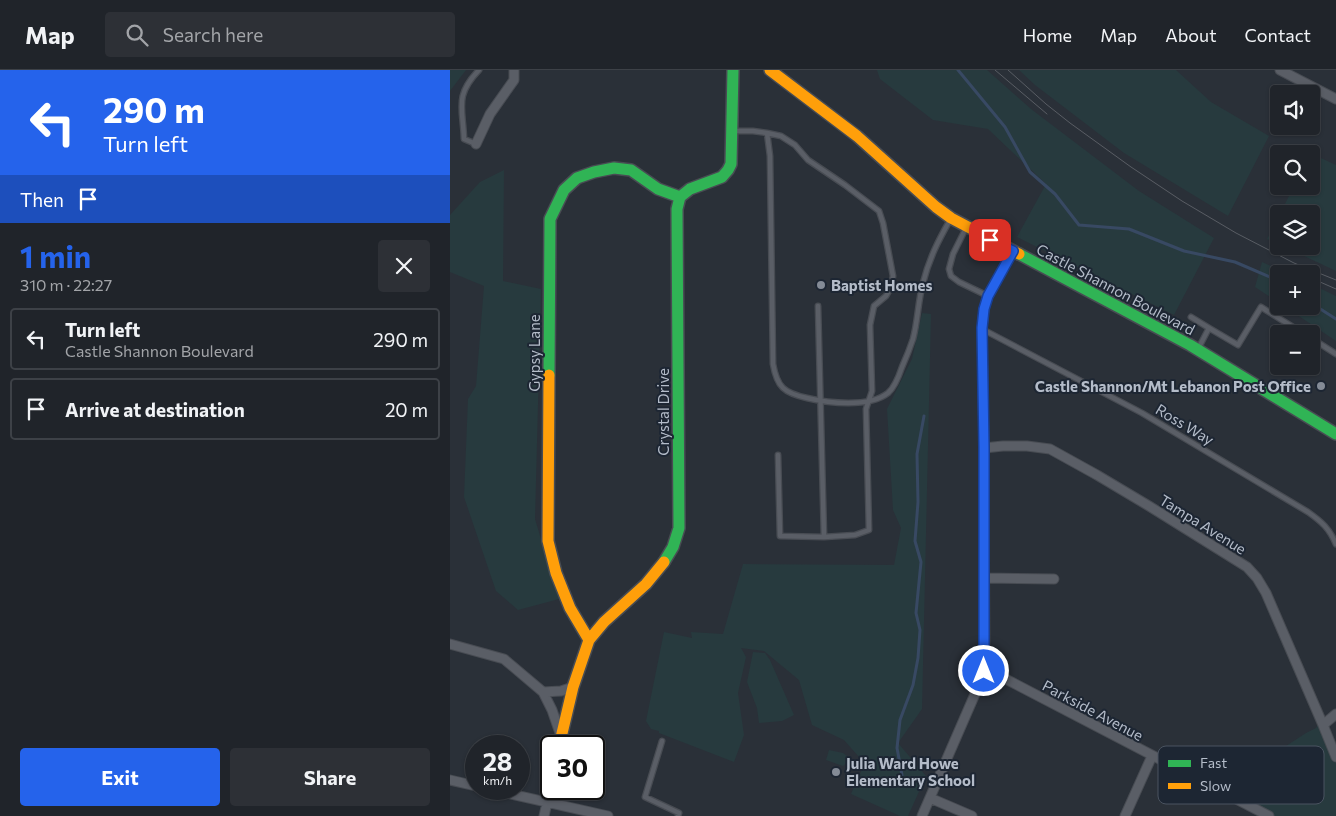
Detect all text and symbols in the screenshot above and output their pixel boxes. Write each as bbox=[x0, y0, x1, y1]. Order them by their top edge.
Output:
search box bbox=[105, 12, 455, 57]
text: Map bbox=[25, 20, 75, 49]
icon: search bbox=[123, 21, 151, 49]
text: Search here bbox=[163, 23, 263, 46]
text: Home bbox=[1023, 24, 1072, 46]
text: Map bbox=[1100, 24, 1137, 46]
text: About bbox=[1165, 24, 1217, 46]
text: Contact bbox=[1245, 24, 1311, 46]
map controls bbox=[1270, 85, 1320, 375]
button: sound bbox=[1270, 85, 1320, 135]
text: 290 m bbox=[103, 87, 205, 130]
icon: left bbox=[20, 90, 85, 155]
text: Turn left bbox=[103, 130, 188, 157]
button: search bbox=[1270, 145, 1320, 195]
icon: arrive bbox=[74, 185, 102, 213]
text: Then bbox=[20, 188, 64, 211]
button: layers bbox=[1270, 205, 1320, 255]
pin bbox=[969, 219, 1011, 261]
icon: arrive bbox=[976, 226, 1004, 254]
text: 1 min bbox=[20, 237, 91, 274]
button: close bbox=[378, 240, 430, 292]
street label: Castle Shannon Boulevard bbox=[1034, 240, 1198, 338]
button: + bbox=[1270, 265, 1320, 315]
text: 310 m · 22:27 bbox=[20, 275, 112, 294]
place label: Baptist Homes bbox=[831, 276, 932, 294]
marker: Baptist Homes bbox=[815, 279, 827, 291]
street label: Gypsy Lane bbox=[525, 314, 543, 392]
text: Turn left bbox=[65, 318, 140, 341]
icon: left bbox=[22, 325, 50, 353]
button: − bbox=[1270, 325, 1320, 375]
text: 290 m bbox=[373, 328, 428, 351]
text: Castle Shannon Boulevard bbox=[65, 341, 254, 360]
street label: Crystal Drive bbox=[654, 368, 672, 456]
place label: Castle Shannon/Mt Lebanon Post Office bbox=[1035, 377, 1311, 395]
marker: Castle Shannon/Mt Lebanon Post Office bbox=[1315, 380, 1327, 392]
icon: arrive bbox=[22, 395, 50, 423]
text: Arrive at destination bbox=[65, 398, 245, 421]
text: 20 m bbox=[385, 398, 428, 421]
street label: Ross Way bbox=[1153, 400, 1218, 449]
street label: Tampa Avenue bbox=[1156, 490, 1250, 558]
position arrow bbox=[957, 644, 1009, 696]
street label: Parkside Avenue bbox=[1040, 676, 1147, 744]
speed limit sign: 30 bbox=[540, 735, 605, 800]
text: 28 bbox=[483, 746, 512, 776]
legend bbox=[1158, 746, 1324, 804]
button: Exit bbox=[20, 748, 220, 806]
button: Share bbox=[230, 748, 430, 806]
place label: Julia Ward Howe Elementary School bbox=[846, 754, 975, 789]
text: Fast bbox=[1200, 754, 1227, 771]
marker: Julia Ward Howe Elementary School bbox=[830, 766, 842, 778]
text: km/h bbox=[483, 773, 512, 787]
text: Slow bbox=[1200, 777, 1231, 794]

